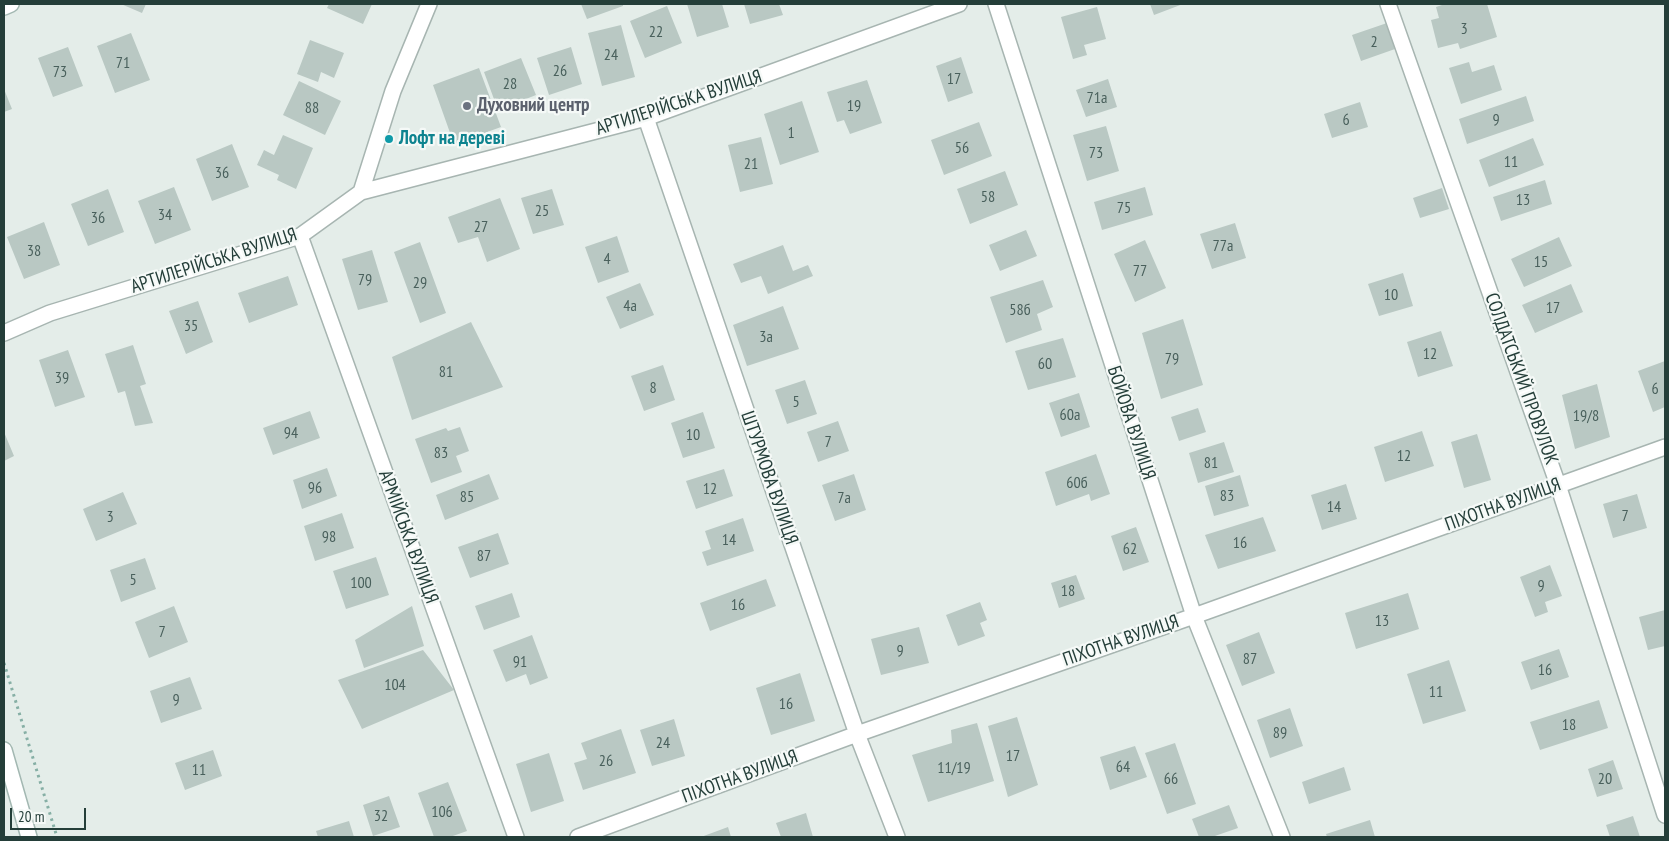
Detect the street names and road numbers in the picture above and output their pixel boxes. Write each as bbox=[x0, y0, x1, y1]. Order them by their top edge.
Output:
street label: АРТИЛЕРІЙСЬКА ВУЛИЦЯ bbox=[593, 65, 765, 141]
street label: АРТИЛЕРІЙСЬКА ВУЛИЦЯ bbox=[128, 223, 300, 299]
street label: СОЛДАТСЬКИЙ ПРОВУЛОК bbox=[1479, 290, 1563, 468]
street label: БОЙОВА ВУЛИЦЯ bbox=[1102, 363, 1160, 483]
street label: ШТУРМОВА ВУЛИЦЯ bbox=[735, 408, 803, 548]
street label: АРМІЙСЬКА ВУЛИЦЯ bbox=[373, 467, 443, 607]
street label: ПІХОТНА ВУЛИЦЯ bbox=[1442, 474, 1564, 536]
street label: ПІХОТНА ВУЛИЦЯ bbox=[1060, 610, 1182, 672]
street label: ПІХОТНА ВУЛИЦЯ bbox=[679, 746, 801, 808]

